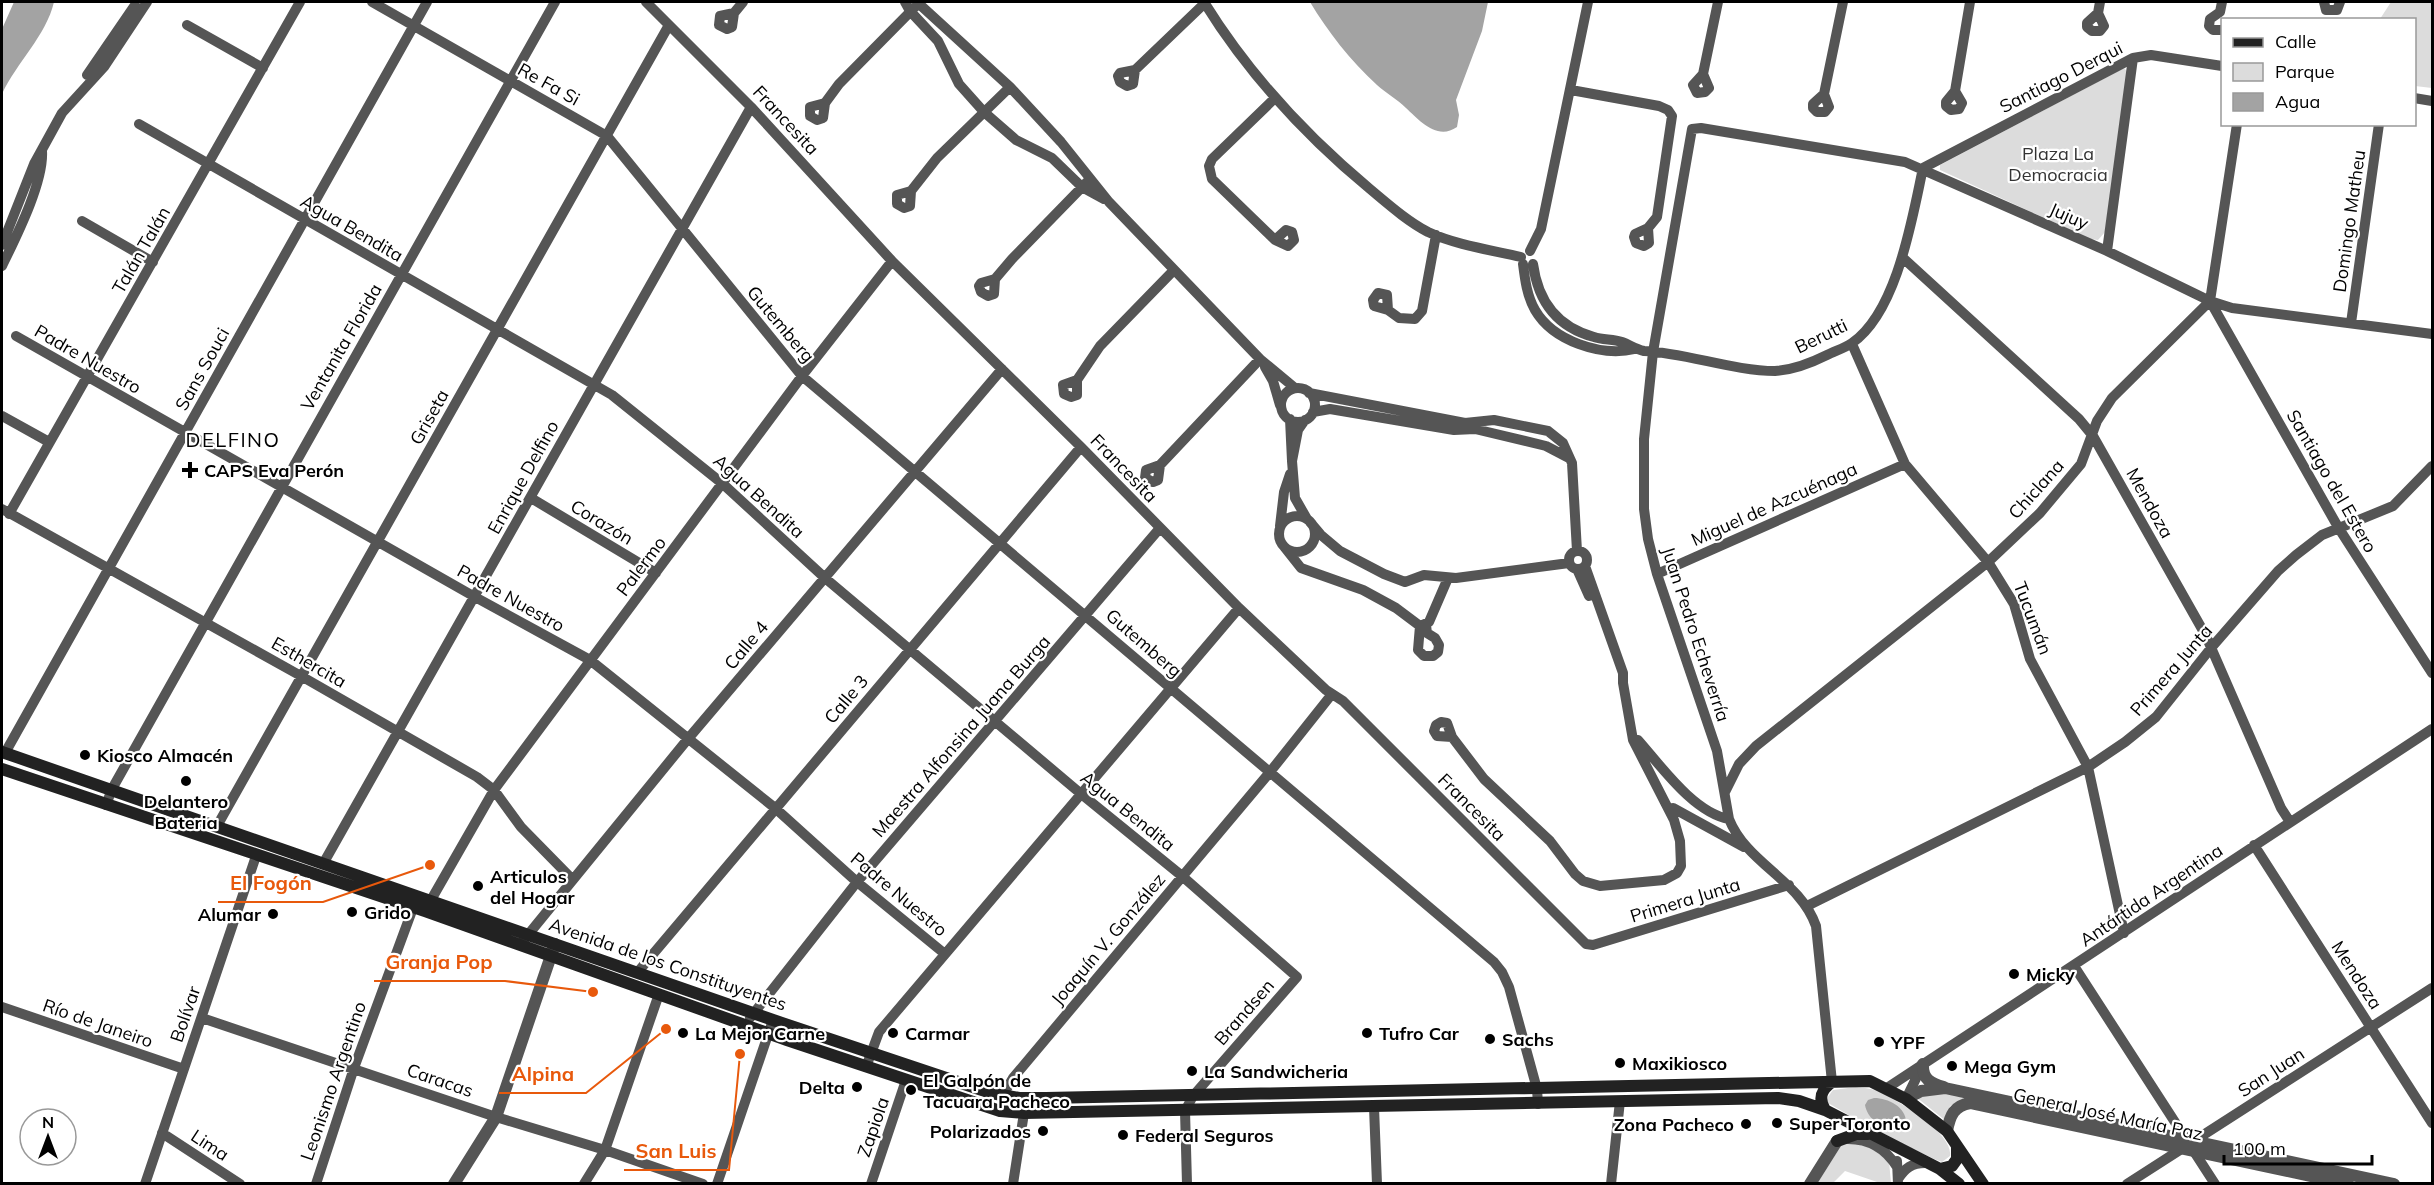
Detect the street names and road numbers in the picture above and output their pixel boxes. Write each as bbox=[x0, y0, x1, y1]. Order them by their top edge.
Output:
street label: Santiago Derqui bbox=[1996, 36, 2126, 118]
street label: Re Fa Si bbox=[514, 58, 584, 110]
street label: Francesita bbox=[748, 81, 824, 159]
street label: Domingo Matheu bbox=[2328, 148, 2370, 294]
street label: Agua Bendita bbox=[297, 189, 407, 267]
street label: Jujuy bbox=[2046, 197, 2093, 235]
street label: Talán Talán bbox=[107, 202, 175, 298]
street label: Ventanita Florida bbox=[295, 279, 387, 415]
street label: Gutemberg bbox=[742, 281, 820, 367]
street label: Berutti bbox=[1791, 313, 1851, 359]
street label: Padre Nuestro bbox=[31, 319, 145, 399]
street label: Sans Souci bbox=[170, 324, 234, 414]
street label: Griseta bbox=[404, 385, 454, 449]
street label: Santiago del Estero bbox=[2282, 405, 2382, 557]
street label: Enrique Delfino bbox=[482, 416, 564, 538]
street label: Francesita bbox=[1086, 429, 1162, 507]
street label: Agua Bendita bbox=[709, 449, 809, 543]
street label: Chiclana bbox=[2003, 454, 2069, 524]
street label: Miguel de Azcuénaga bbox=[1687, 457, 1861, 551]
street label: Mendoza bbox=[2121, 464, 2179, 542]
street label: Corazón bbox=[566, 494, 638, 550]
street label: Palermo bbox=[611, 532, 671, 600]
street label: Juan Pedro Echeverría bbox=[1657, 544, 1735, 724]
street label: Padre Nuestro bbox=[453, 559, 569, 637]
street label: Tucumán bbox=[2009, 578, 2057, 658]
street label: Gutemberg bbox=[1101, 604, 1187, 682]
street label: Calle 4 bbox=[719, 616, 773, 674]
street label: Primera Junta bbox=[2125, 619, 2217, 721]
street label: Maestra Alfonsina Juana Burga bbox=[867, 630, 1055, 842]
street label: Esthercita bbox=[267, 631, 351, 693]
street label: Calle 3 bbox=[819, 670, 873, 728]
street label: Agua Bendita bbox=[1076, 766, 1180, 856]
street label: Francesita bbox=[1433, 768, 1511, 846]
street label: Antártida Argentina bbox=[2075, 839, 2227, 951]
street label: Padre Nuestro bbox=[846, 847, 952, 941]
street label: Joaquín V. González bbox=[1046, 868, 1170, 1010]
street label: Primera Junta bbox=[1627, 872, 1743, 928]
street label: Avenida de los Constituyentes bbox=[546, 912, 790, 1016]
street label: Mendoza bbox=[2326, 937, 2388, 1013]
street label: Brandsen bbox=[1209, 974, 1279, 1050]
street label: Bolívar bbox=[165, 982, 205, 1045]
street label: Río de Janeiro bbox=[40, 993, 156, 1053]
street label: Leonismo Argentino bbox=[295, 998, 371, 1164]
street label: San Juan bbox=[2233, 1042, 2309, 1102]
street label: Caracas bbox=[404, 1058, 476, 1102]
street label: General José María Paz bbox=[2011, 1083, 2205, 1145]
street label: Zapiola bbox=[852, 1094, 894, 1160]
street label: Lima bbox=[187, 1124, 233, 1166]

